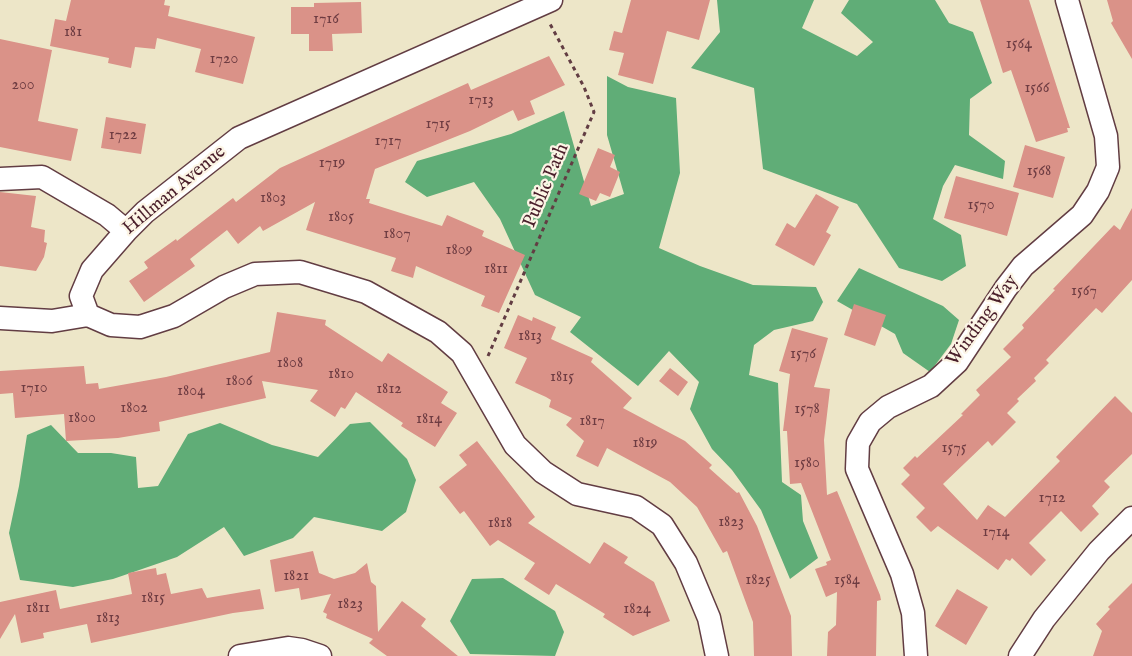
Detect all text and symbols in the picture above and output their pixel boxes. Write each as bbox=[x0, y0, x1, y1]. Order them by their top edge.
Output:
house number: 1716 bbox=[313, 10, 339, 30]
house number: 181 bbox=[64, 23, 82, 43]
house number: 1564 bbox=[1006, 35, 1032, 55]
house number: 1720 bbox=[210, 50, 238, 70]
house number: 200 bbox=[11, 76, 35, 96]
house number: 1566 bbox=[1024, 79, 1050, 99]
house number: 1713 bbox=[468, 91, 494, 111]
house number: 1715 bbox=[425, 115, 451, 135]
house number: 1722 bbox=[109, 126, 137, 146]
house number: 1717 bbox=[375, 132, 401, 152]
street label: Hillman Avenue bbox=[119, 141, 231, 241]
street label: Public Path bbox=[519, 141, 575, 231]
house number: 1719 bbox=[319, 154, 345, 174]
house number: 1568 bbox=[1027, 162, 1051, 182]
house number: 1803 bbox=[260, 189, 286, 209]
house number: 1570 bbox=[967, 196, 995, 216]
house number: 1805 bbox=[328, 208, 354, 228]
house number: 1807 bbox=[383, 225, 411, 245]
house number: 1809 bbox=[445, 241, 473, 261]
house number: 1811 bbox=[484, 260, 508, 280]
street label: Winding Way bbox=[942, 271, 1024, 371]
house number: 1567 bbox=[1071, 282, 1097, 302]
house number: 1813 bbox=[518, 327, 542, 347]
house number: 1576 bbox=[790, 345, 816, 365]
house number: 1808 bbox=[277, 354, 303, 374]
house number: 1810 bbox=[328, 365, 354, 385]
house number: 1815 bbox=[550, 368, 574, 388]
house number: 1806 bbox=[226, 372, 252, 392]
house number: 1710 bbox=[20, 379, 48, 399]
house number: 1812 bbox=[376, 380, 402, 400]
house number: 1804 bbox=[177, 382, 205, 402]
house number: 1802 bbox=[120, 399, 148, 419]
house number: 1578 bbox=[794, 400, 820, 420]
house number: 1800 bbox=[68, 409, 96, 429]
house number: 1814 bbox=[416, 410, 442, 430]
house number: 1817 bbox=[579, 412, 605, 432]
house number: 1819 bbox=[632, 434, 658, 454]
house number: 1575 bbox=[941, 439, 967, 459]
house number: 1580 bbox=[794, 454, 820, 474]
house number: 1712 bbox=[1039, 489, 1065, 509]
house number: 1823 bbox=[718, 513, 744, 533]
house number: 1818 bbox=[488, 514, 512, 534]
house number: 1714 bbox=[982, 523, 1010, 543]
house number: 1821 bbox=[283, 567, 309, 587]
house number: 1825 bbox=[745, 571, 771, 591]
house number: 1584 bbox=[834, 571, 860, 591]
house number: 1815 bbox=[141, 589, 165, 609]
house number: 1823 bbox=[337, 595, 363, 615]
house number: 1811 bbox=[26, 599, 50, 619]
house number: 1824 bbox=[623, 600, 651, 620]
house number: 1813 bbox=[96, 609, 120, 629]

